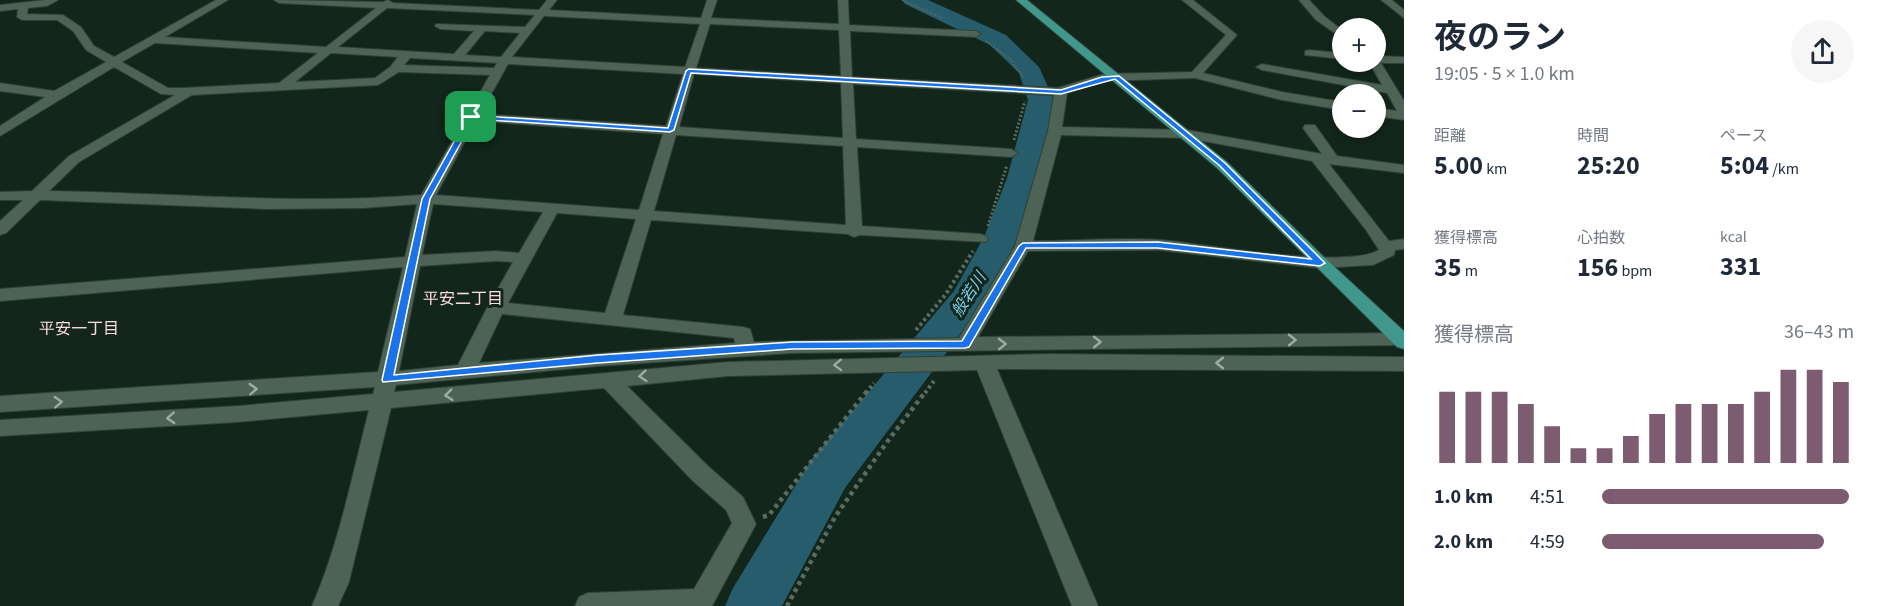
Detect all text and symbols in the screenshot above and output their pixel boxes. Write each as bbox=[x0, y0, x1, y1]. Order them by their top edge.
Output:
text: 夜のラン bbox=[1434, 14, 1566, 61]
map controls bbox=[1332, 18, 1386, 138]
button: + bbox=[1332, 18, 1386, 72]
button: share bbox=[1791, 20, 1854, 83]
text: 19:05 · 5 × 1.0 km bbox=[1434, 60, 1575, 88]
button: − bbox=[1332, 84, 1386, 138]
pin bbox=[445, 91, 496, 142]
icon: arrive bbox=[454, 100, 487, 133]
text: 距離 bbox=[1434, 125, 1466, 147]
text: 時間 bbox=[1577, 125, 1609, 147]
text: ペース bbox=[1720, 125, 1767, 147]
text: 5.00 bbox=[1434, 147, 1483, 184]
text: 25:20 bbox=[1577, 147, 1640, 184]
text: 5:04 bbox=[1720, 147, 1769, 184]
text: km bbox=[1483, 158, 1507, 180]
text: /km bbox=[1769, 158, 1799, 180]
text: kcal bbox=[1720, 226, 1747, 248]
text: 獲得標高 bbox=[1434, 227, 1498, 249]
text: 心拍数 bbox=[1577, 227, 1625, 249]
text: 331 bbox=[1720, 248, 1761, 285]
text: 35 bbox=[1434, 249, 1461, 286]
text: 156 bbox=[1577, 249, 1618, 286]
text: m bbox=[1461, 260, 1478, 282]
text: bpm bbox=[1618, 260, 1652, 282]
water label: 般若川 bbox=[947, 267, 992, 321]
district label: 平安二丁目 bbox=[423, 288, 503, 310]
district label: 平安一丁目 bbox=[39, 318, 119, 340]
text: 36–43 m bbox=[1784, 318, 1854, 346]
text: 獲得標高 bbox=[1434, 321, 1514, 349]
one-way arrow bbox=[1288, 334, 1297, 346]
one-way arrow bbox=[1093, 336, 1102, 348]
one-way arrow bbox=[997, 337, 1006, 350]
one-way arrow bbox=[1215, 356, 1224, 369]
one-way arrow bbox=[833, 359, 842, 372]
one-way arrow bbox=[639, 369, 648, 382]
one-way arrow bbox=[249, 383, 258, 396]
one-way arrow bbox=[444, 388, 454, 401]
one-way arrow bbox=[54, 396, 63, 409]
one-way arrow bbox=[166, 411, 175, 424]
text: 1.0 km bbox=[1434, 483, 1493, 511]
text: 4:51 bbox=[1530, 483, 1565, 511]
text: 2.0 km bbox=[1434, 528, 1493, 556]
text: 4:59 bbox=[1530, 528, 1565, 556]

